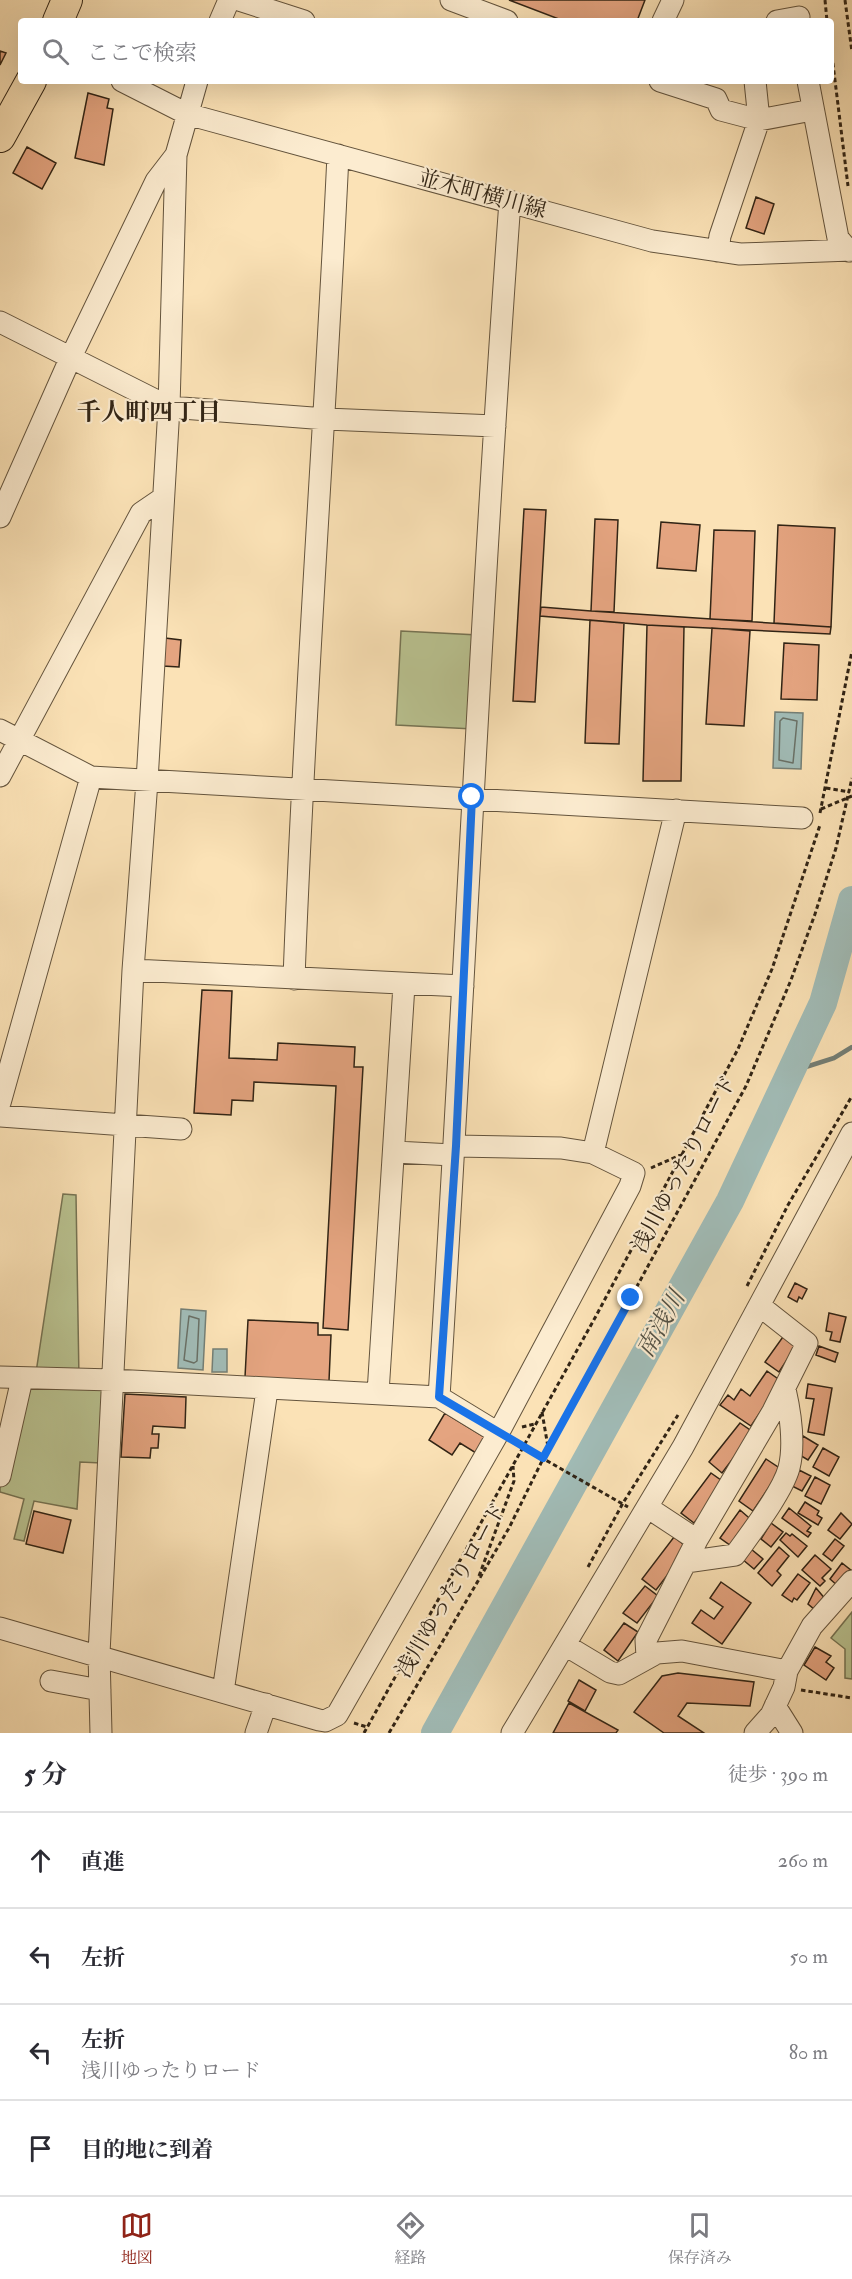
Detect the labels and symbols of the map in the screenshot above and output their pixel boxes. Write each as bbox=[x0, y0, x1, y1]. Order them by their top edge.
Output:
street label: 並木町横川線 bbox=[415, 163, 549, 225]
district label: 千人町四丁目 bbox=[77, 397, 221, 428]
route start bbox=[458, 783, 484, 809]
street label: 浅川ゆったりロード bbox=[625, 1070, 743, 1258]
water label: 南浅川 bbox=[630, 1282, 693, 1363]
route end bbox=[617, 1284, 643, 1310]
street label: 浅川ゆったりロード bbox=[389, 1497, 513, 1683]

